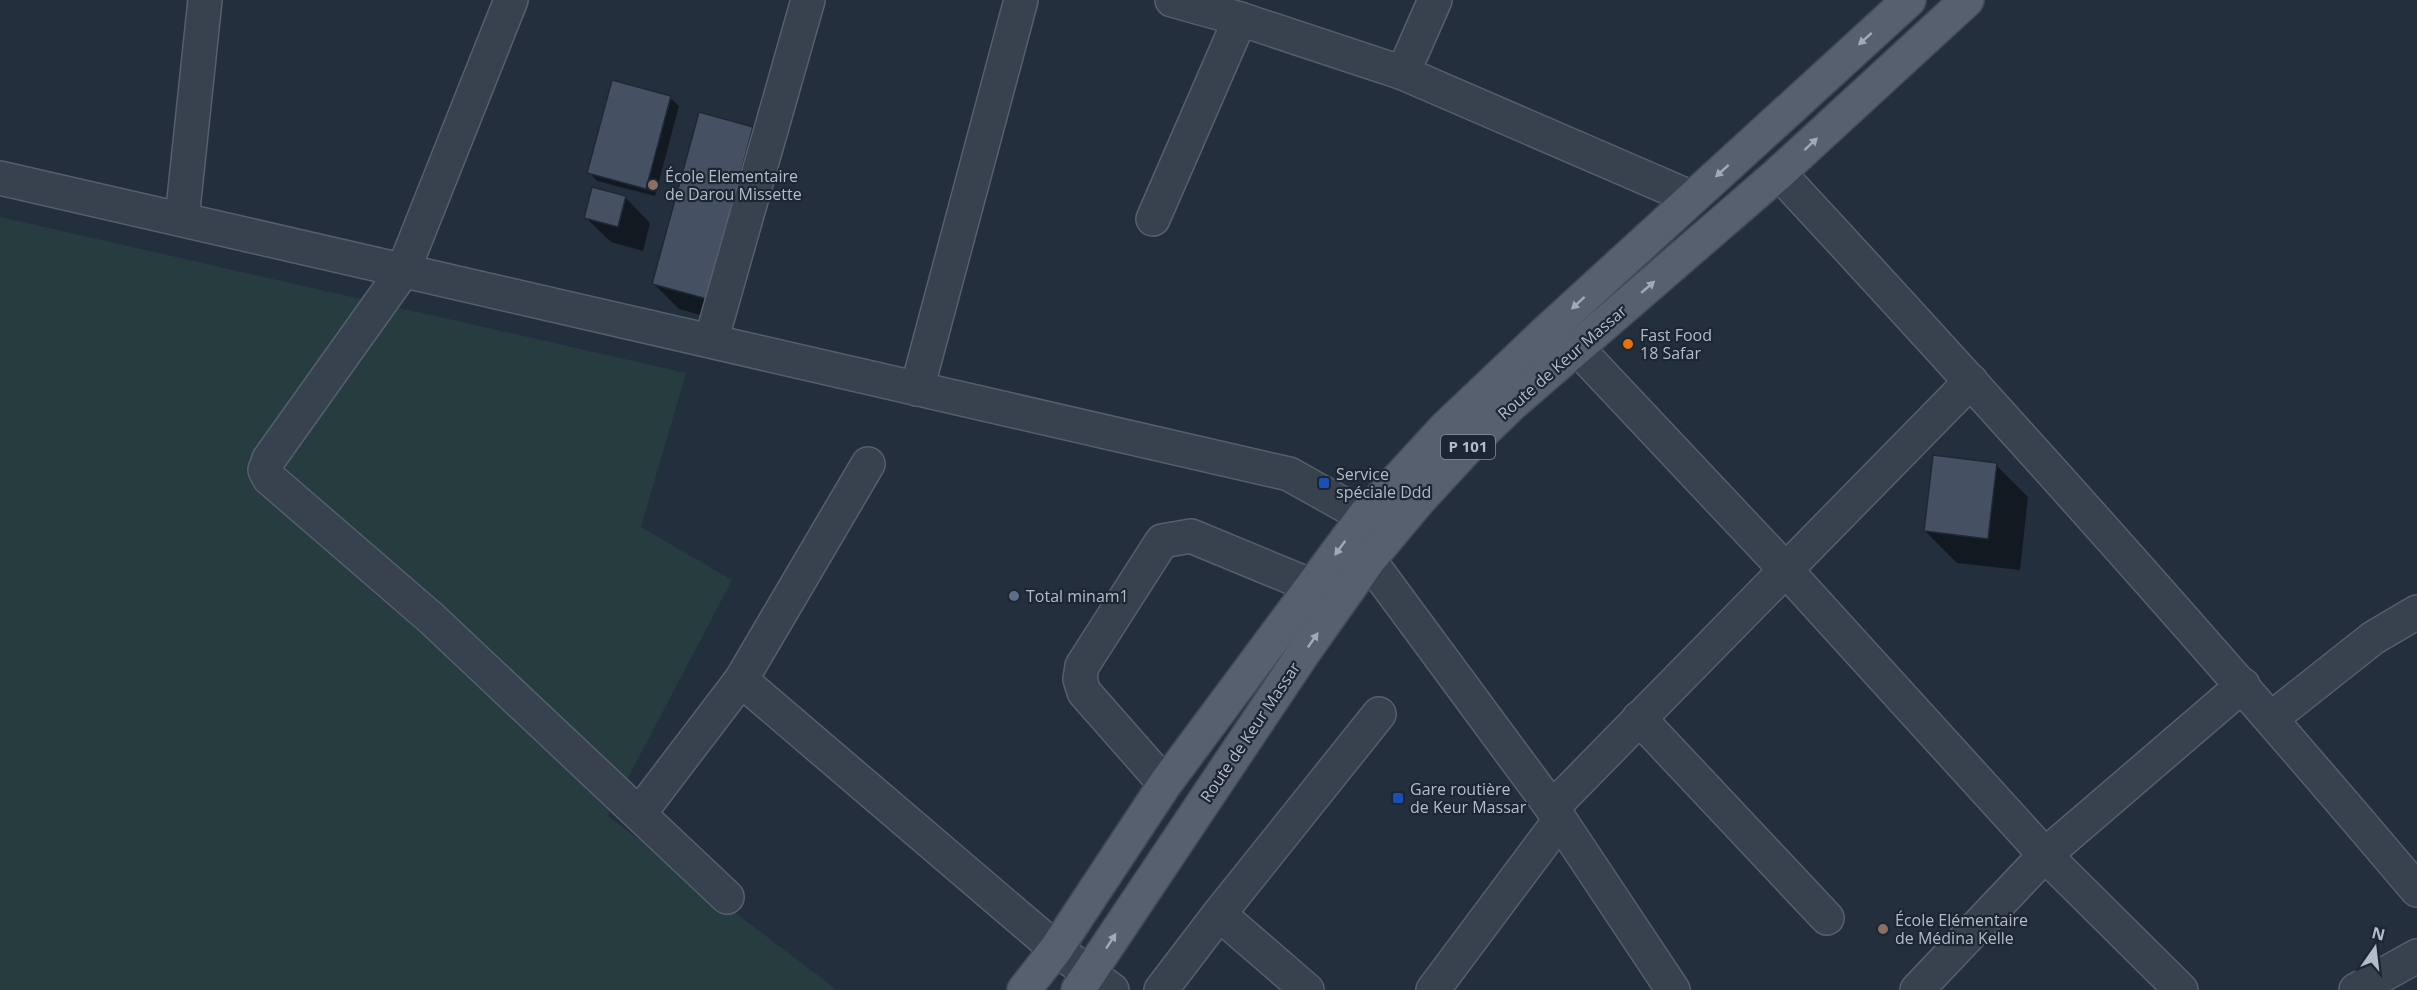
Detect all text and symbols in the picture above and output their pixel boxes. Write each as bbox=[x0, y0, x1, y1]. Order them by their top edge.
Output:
one-way arrow bbox=[1859, 32, 1873, 46]
one-way arrow bbox=[1803, 137, 1818, 151]
one-way arrow bbox=[1714, 164, 1729, 178]
place label: École Elementaire de Darou Missette bbox=[665, 165, 802, 205]
marker: École Elementaire de Darou Missette bbox=[646, 178, 660, 192]
one-way arrow bbox=[1640, 280, 1656, 293]
one-way arrow bbox=[1571, 296, 1586, 309]
street label: Route de Keur Massar bbox=[1493, 299, 1632, 424]
place label: Fast Food 18 Safar bbox=[1640, 324, 1712, 364]
marker: Fast Food 18 Safar bbox=[1621, 337, 1635, 351]
road number: P 101 bbox=[1441, 435, 1495, 459]
place label: Service spéciale Ddd bbox=[1336, 463, 1431, 503]
marker: Service spéciale Ddd bbox=[1317, 476, 1331, 490]
one-way arrow bbox=[1335, 541, 1347, 556]
place label: Total minam1 bbox=[1026, 585, 1129, 607]
marker: Total minam1 bbox=[1007, 589, 1021, 603]
one-way arrow bbox=[1307, 632, 1319, 648]
street label: Route de Keur Massar bbox=[1195, 657, 1305, 806]
place label: Gare routière de Keur Massar bbox=[1410, 778, 1527, 818]
marker: Gare routière de Keur Massar bbox=[1391, 791, 1405, 805]
place label: École Elémentaire de Médina Kelle bbox=[1895, 909, 2028, 949]
north arrow bbox=[2345, 918, 2405, 978]
text: N bbox=[2370, 921, 2388, 946]
marker: École Elémentaire de Médina Kelle bbox=[1876, 922, 1890, 936]
one-way arrow bbox=[1105, 934, 1117, 950]

